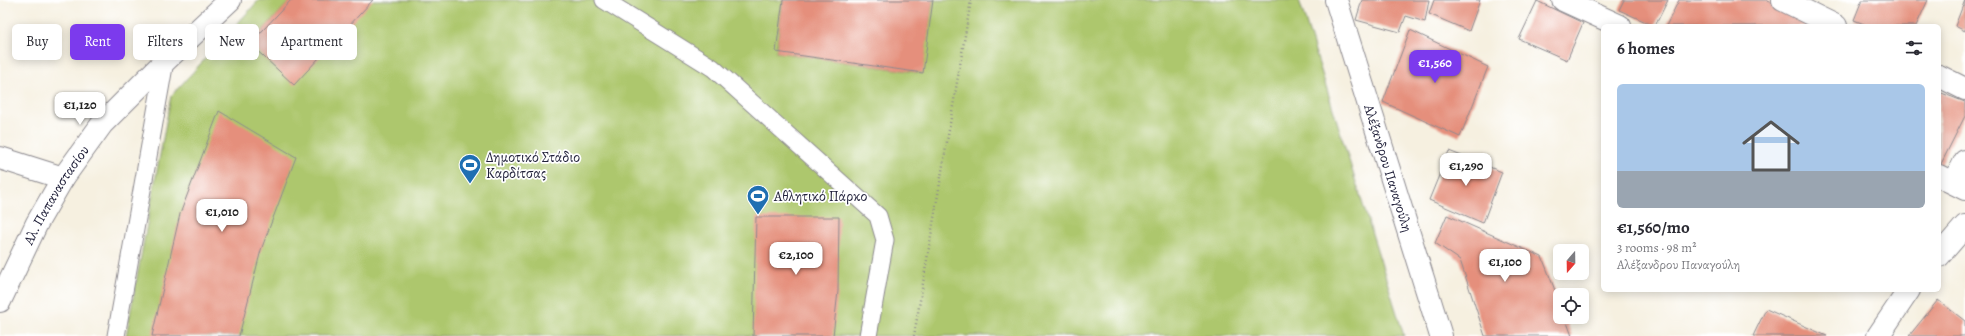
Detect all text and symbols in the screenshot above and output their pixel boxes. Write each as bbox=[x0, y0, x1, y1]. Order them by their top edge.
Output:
chip: Buy bbox=[12, 24, 62, 60]
chip: Rent bbox=[70, 24, 125, 60]
chip: Filters bbox=[133, 24, 197, 60]
chip: New bbox=[205, 24, 259, 60]
chip: Apartment bbox=[267, 24, 357, 60]
text: 6 homes bbox=[1617, 37, 1675, 60]
icon: filters bbox=[1903, 37, 1925, 59]
pin: €1,560 bbox=[1402, 50, 1468, 84]
text: €1,560 bbox=[1418, 54, 1452, 71]
pin: €1,120 bbox=[47, 92, 113, 126]
text: €1,120 bbox=[63, 96, 97, 113]
street label: Αλέξανδρου Παναγούλη bbox=[1359, 101, 1417, 234]
icon: home bbox=[1735, 110, 1807, 182]
street label: Αλ. Παπαναστασίου bbox=[19, 142, 94, 249]
place label: Δημοτικό Στάδιο Καρδίτσας bbox=[486, 148, 580, 183]
sports icon: Δημοτικό Στάδιο Καρδίτσας bbox=[457, 152, 483, 185]
pin: €1,290 bbox=[1433, 153, 1499, 187]
text: €1,290 bbox=[1449, 157, 1483, 174]
sports icon: Αθλητικό Πάρκο bbox=[745, 183, 771, 216]
place label: Αθλητικό Πάρκο bbox=[773, 187, 867, 206]
pin: €1,010 bbox=[189, 199, 255, 233]
text: €1,010 bbox=[205, 203, 239, 220]
text: €1,560/mo bbox=[1617, 216, 1690, 239]
text: 3 rooms · 98 m² bbox=[1617, 239, 1696, 256]
pin: €2,100 bbox=[763, 242, 829, 276]
north arrow bbox=[1553, 244, 1589, 280]
map controls bbox=[1553, 244, 1589, 324]
text: €2,100 bbox=[779, 246, 813, 263]
pin: €1,100 bbox=[1472, 249, 1538, 283]
text: €1,100 bbox=[1488, 253, 1522, 270]
text: Αλέξανδρου Παναγούλη bbox=[1617, 256, 1740, 273]
button: locate bbox=[1553, 288, 1589, 324]

